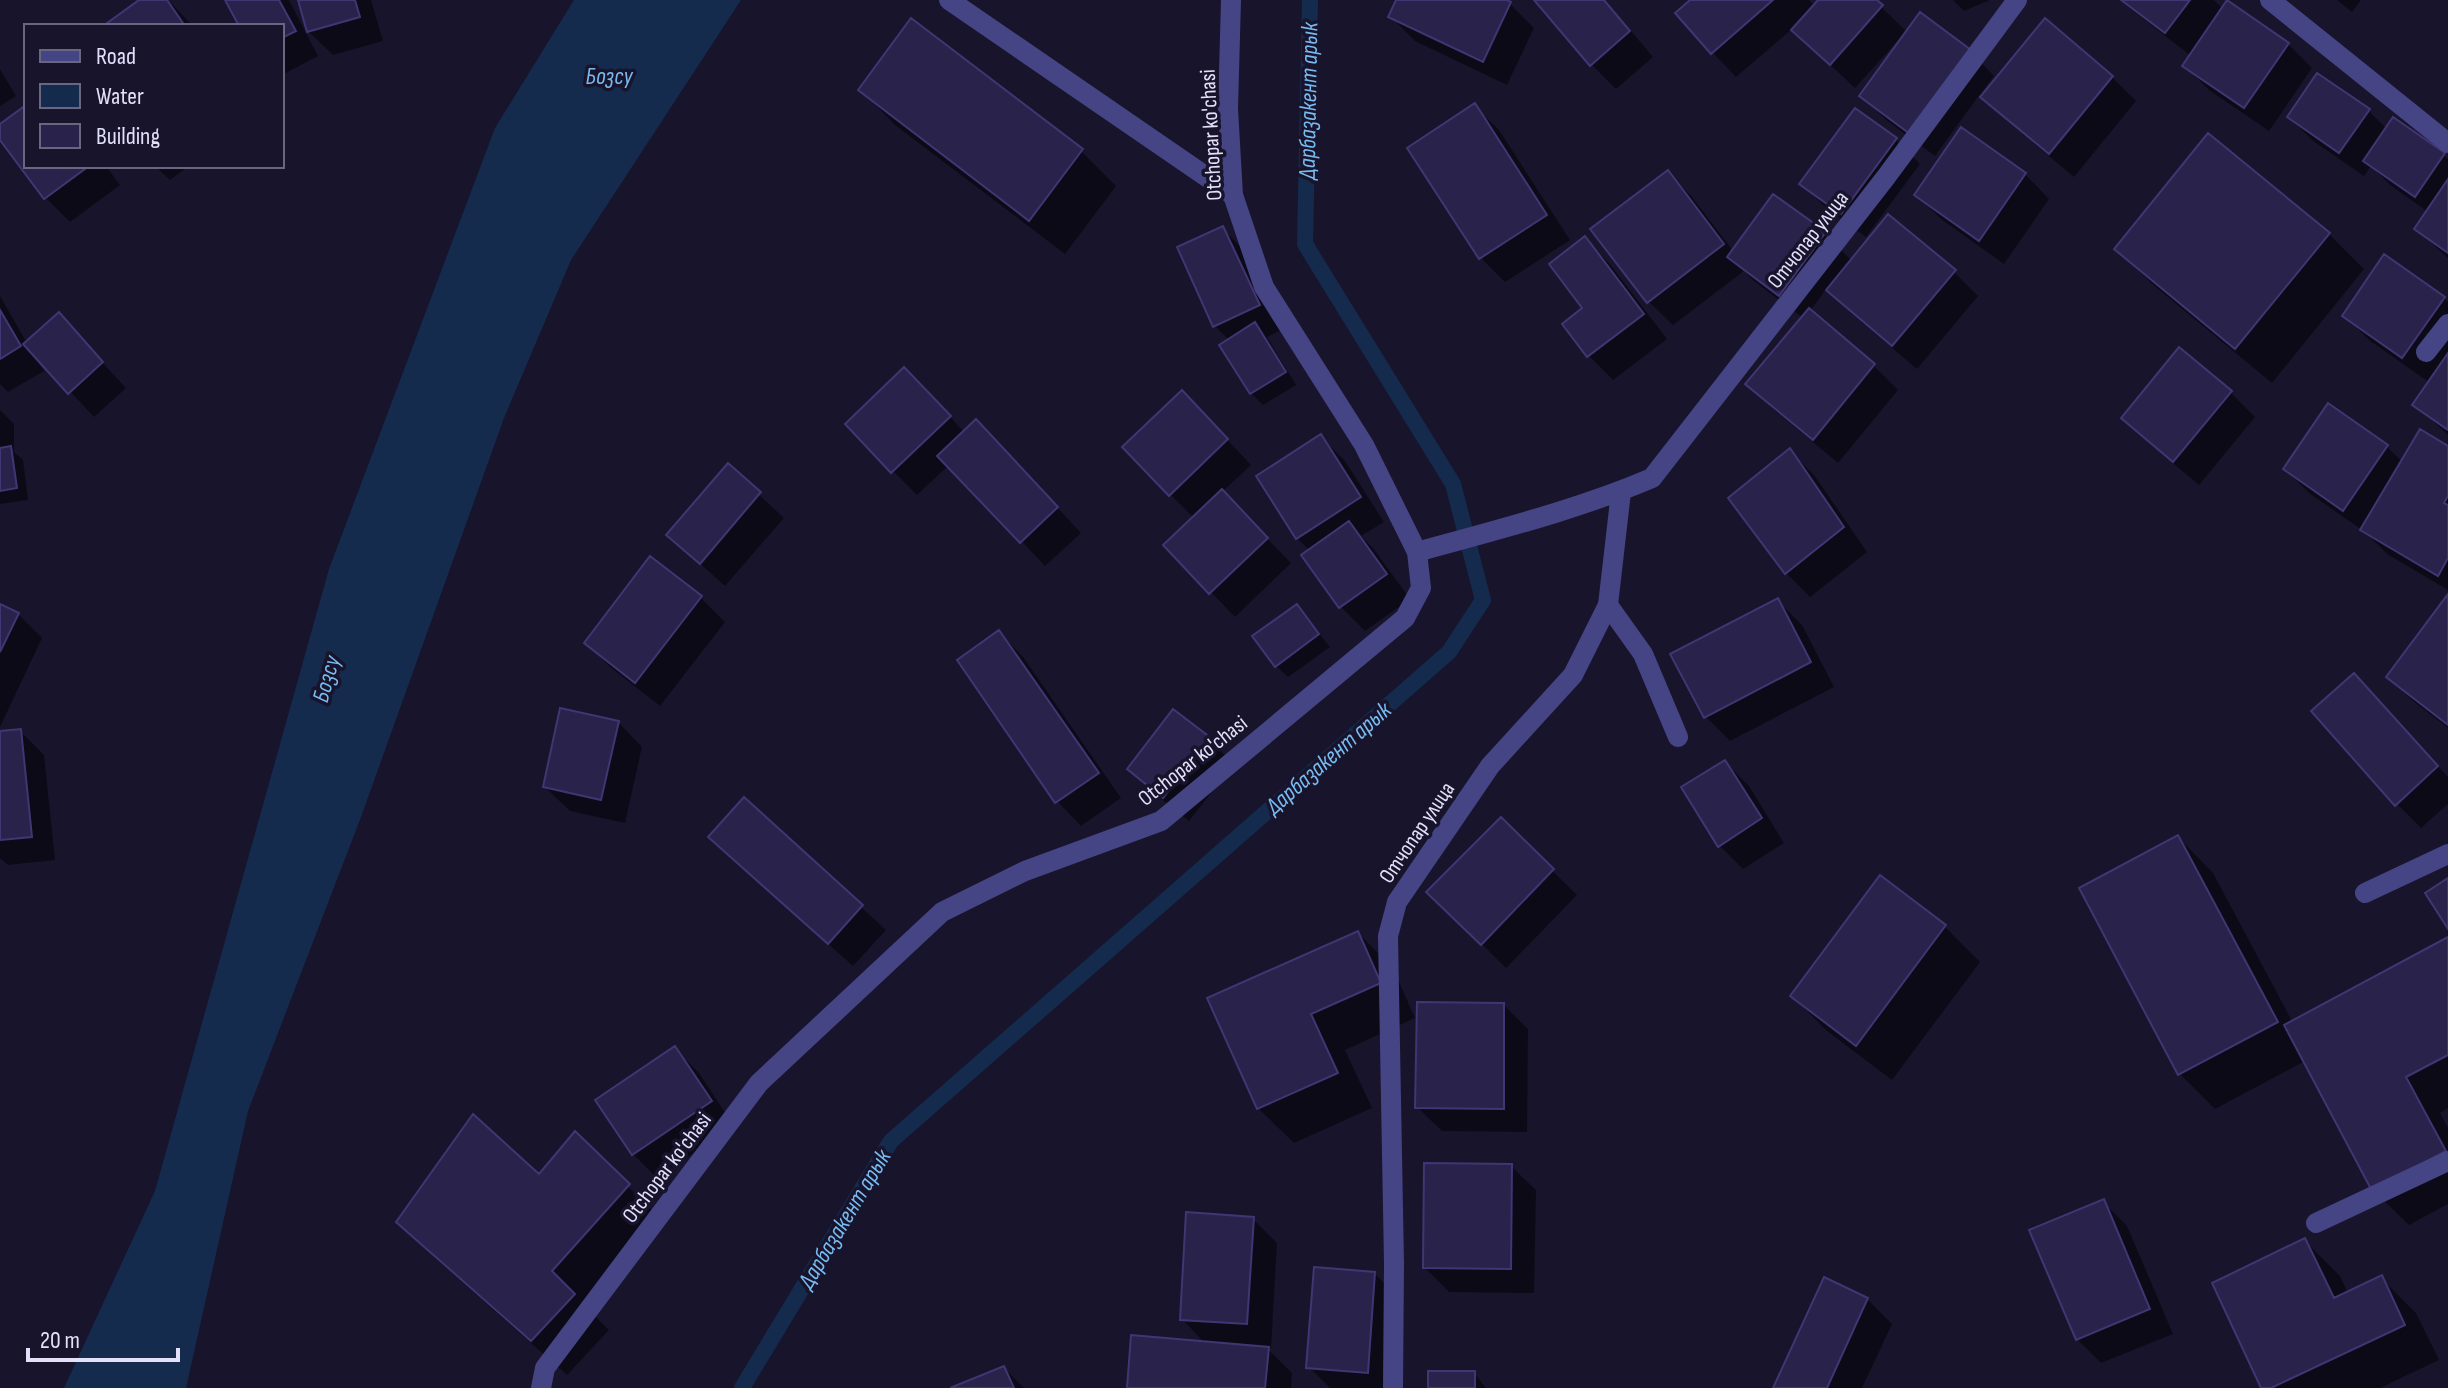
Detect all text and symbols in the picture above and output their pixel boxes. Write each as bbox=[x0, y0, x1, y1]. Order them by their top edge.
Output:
water label: Дарбазакент арык bbox=[1293, 21, 1324, 182]
legend bbox=[24, 24, 284, 168]
text: Road bbox=[96, 42, 136, 71]
water label: Бозсу bbox=[586, 62, 633, 91]
street label: Otchopar ko'chasi bbox=[1195, 69, 1228, 201]
text: Water bbox=[96, 82, 144, 111]
text: Building bbox=[96, 122, 160, 151]
street label: Отчопар улица bbox=[1762, 186, 1855, 294]
water label: Бозсу bbox=[306, 652, 347, 706]
water label: Дарбазакент арык bbox=[1258, 695, 1398, 822]
street label: Otchopar ko'chasi bbox=[1133, 710, 1253, 812]
street label: Отчопар улица bbox=[1374, 777, 1461, 889]
street label: Otchopar ko'chasi bbox=[617, 1107, 718, 1229]
water label: Дарбазакент арык bbox=[791, 1144, 898, 1296]
scale bar bbox=[28, 1312, 178, 1362]
text: 20 m bbox=[40, 1326, 80, 1355]

